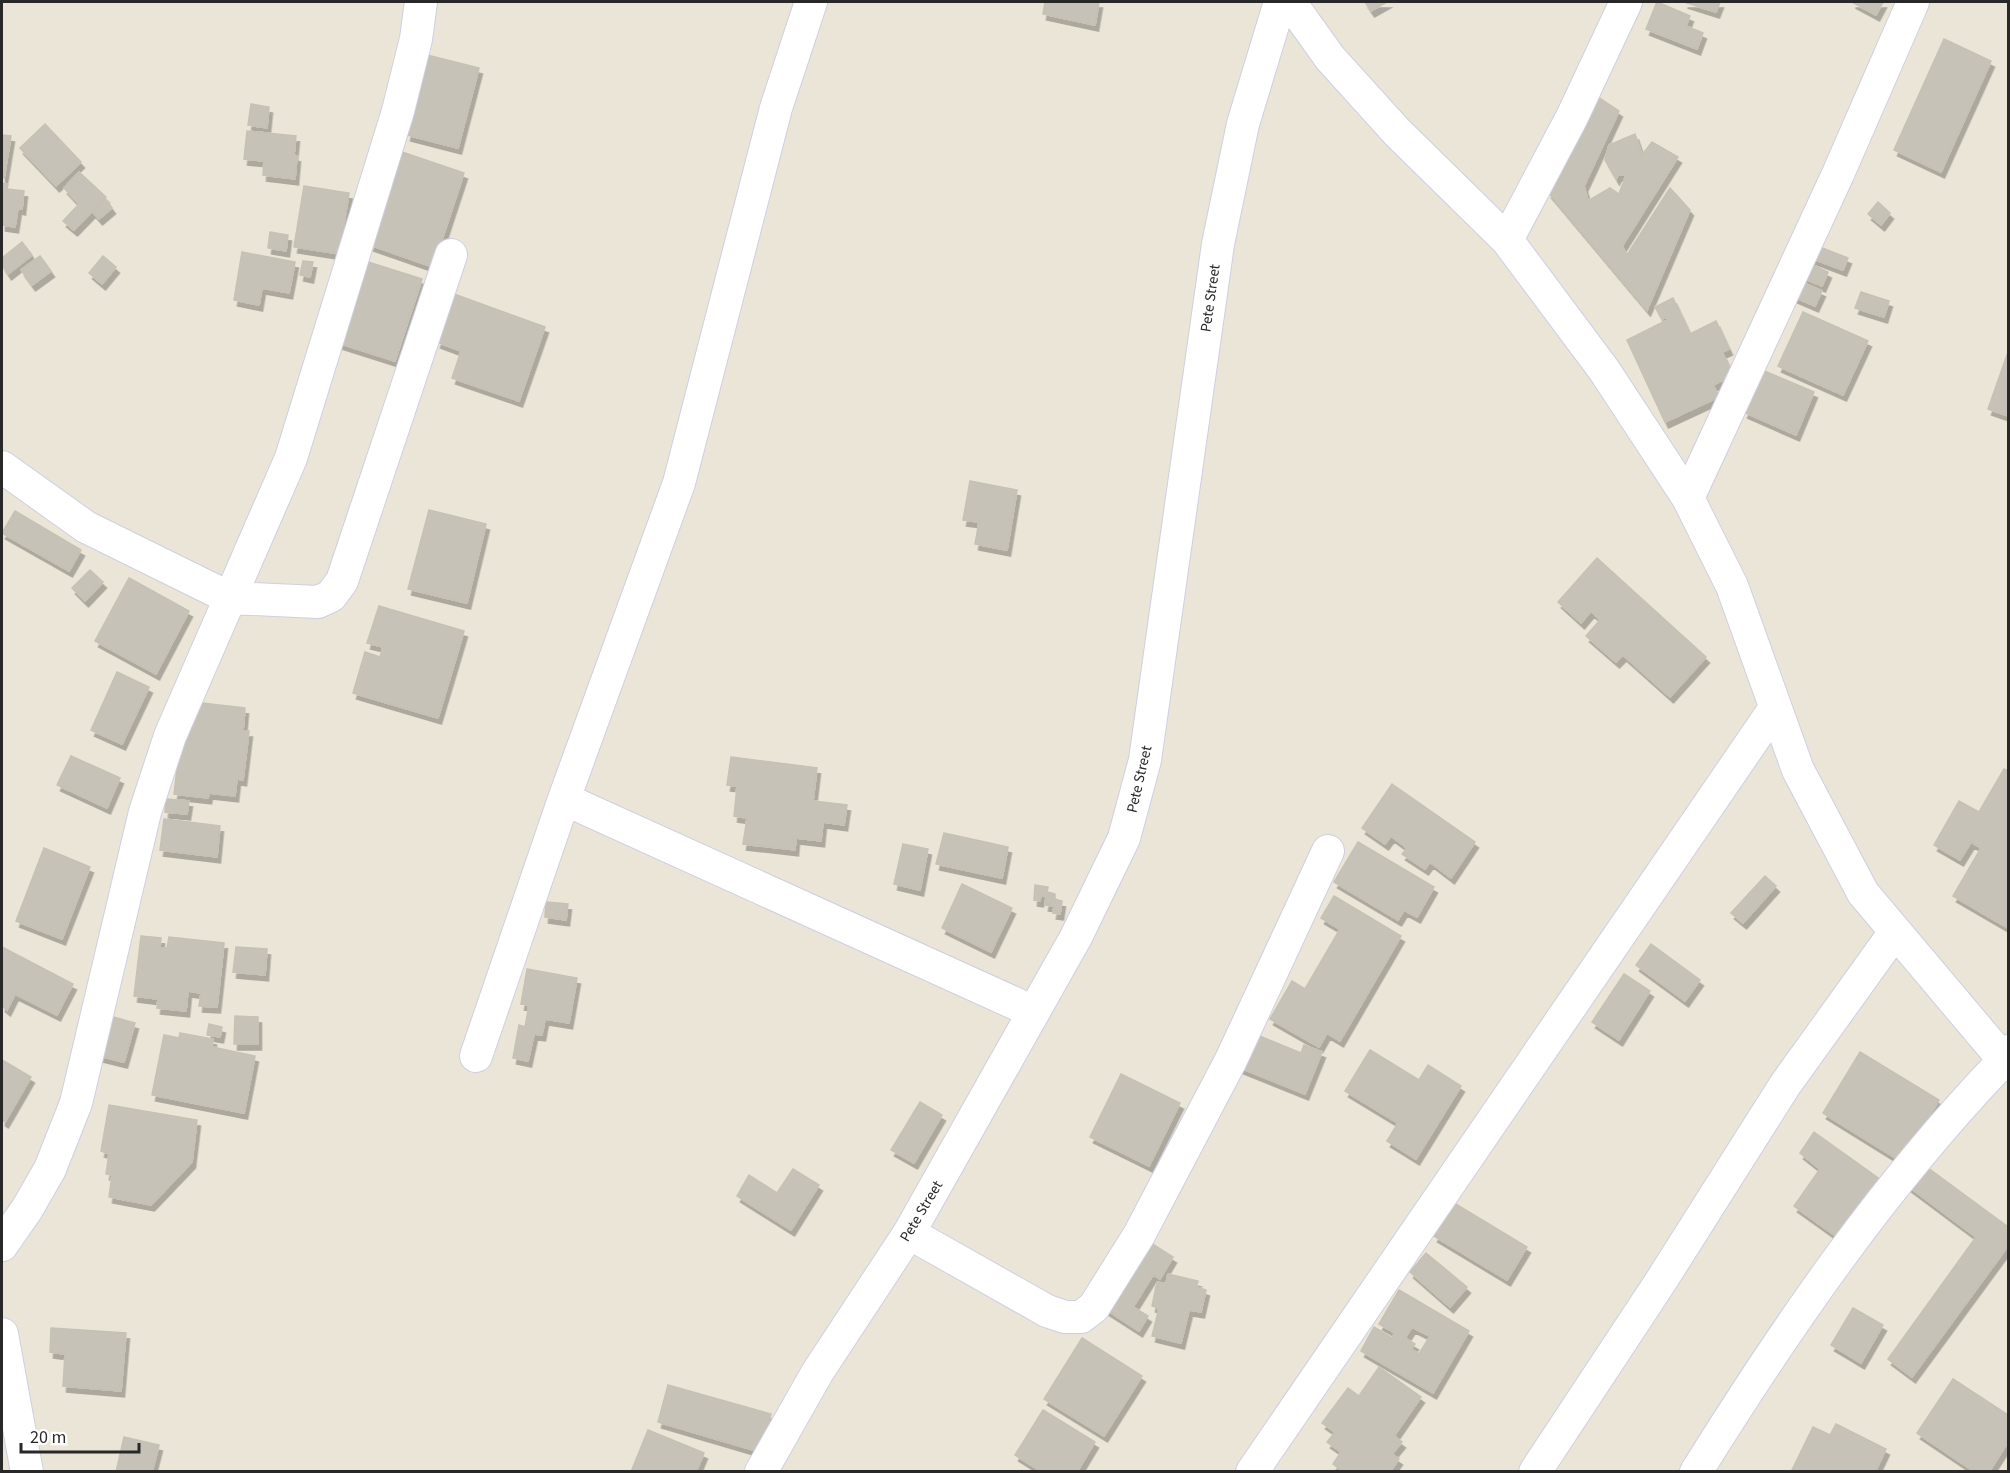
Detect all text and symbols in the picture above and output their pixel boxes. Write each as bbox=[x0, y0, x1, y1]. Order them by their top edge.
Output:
street label: Pete Street bbox=[1195, 263, 1226, 333]
street label: Pete Street bbox=[1122, 743, 1157, 815]
street label: Pete Street bbox=[895, 1177, 948, 1246]
scale bar bbox=[21, 1416, 140, 1454]
text: 20 m bbox=[30, 1425, 66, 1450]

